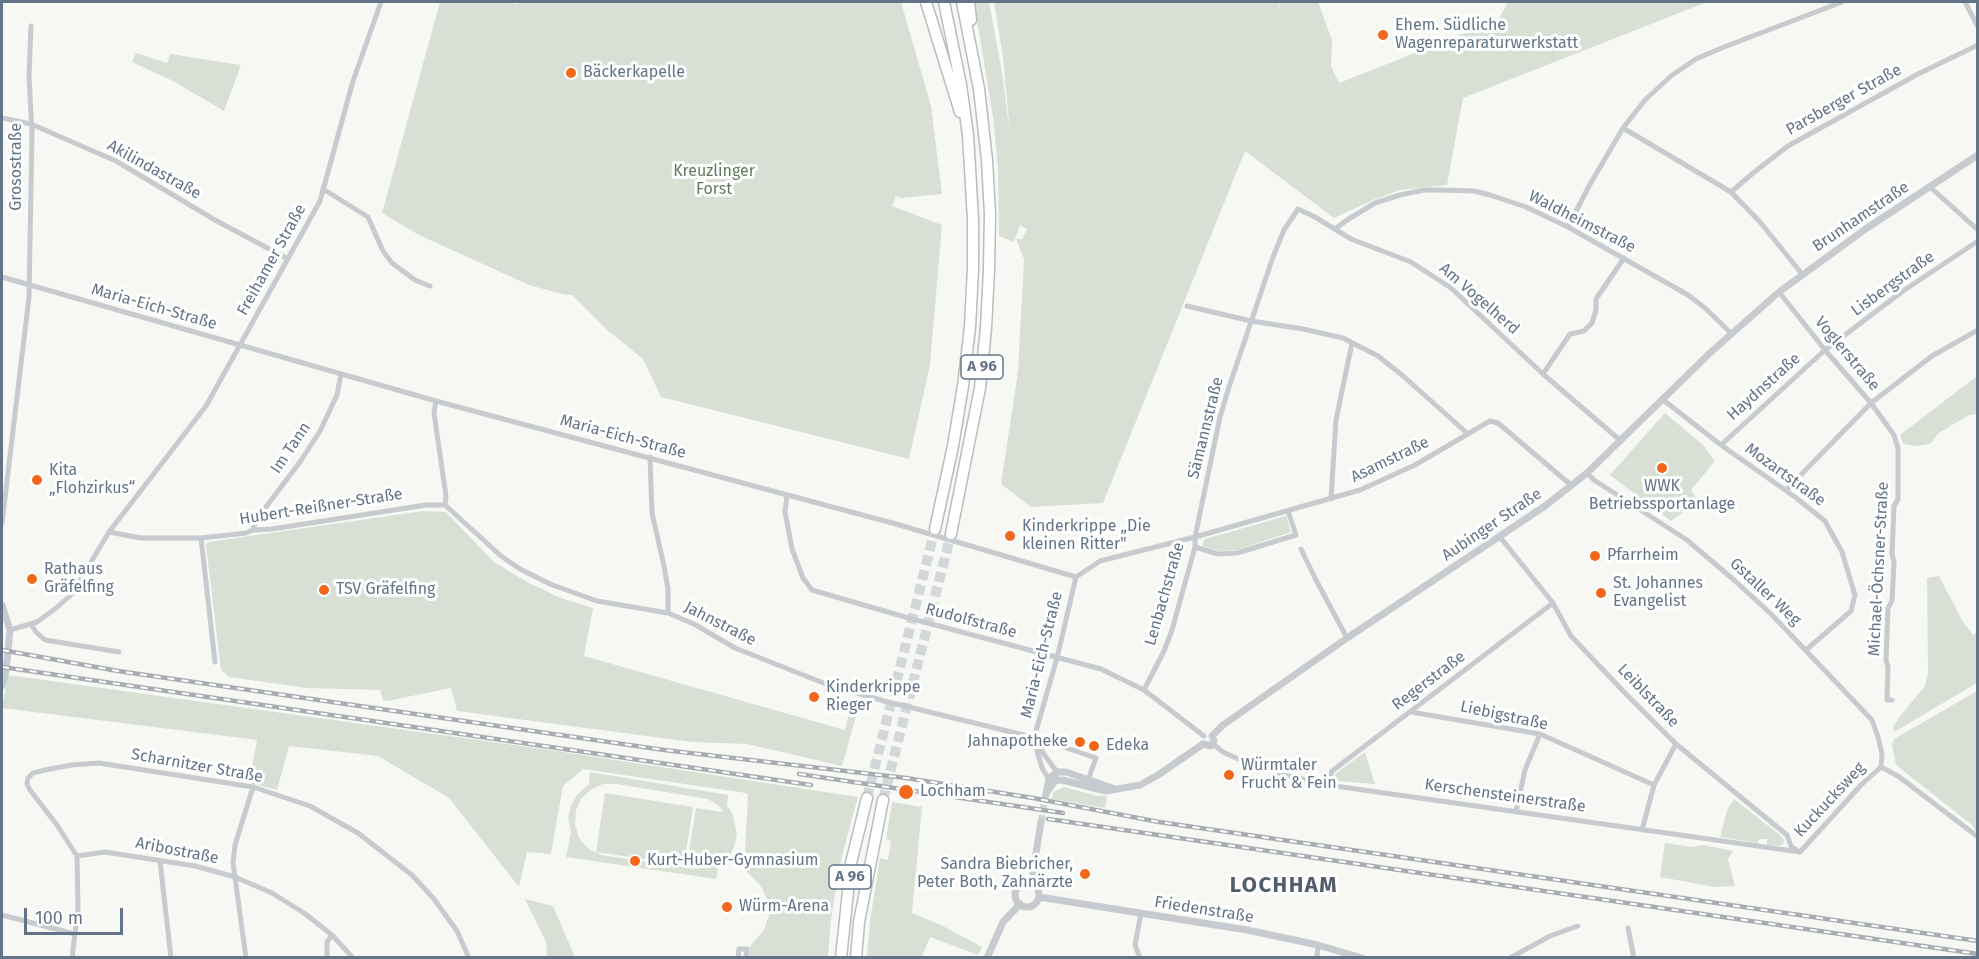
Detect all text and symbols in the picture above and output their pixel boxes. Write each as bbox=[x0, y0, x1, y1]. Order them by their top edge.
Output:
place label: Ehem. Südliche Wagenreparaturwerkstatt bbox=[1395, 16, 1578, 54]
marker: Ehem. Südliche Wagenreparaturwerkstatt bbox=[1376, 28, 1390, 42]
street label: Parsberger Straße bbox=[1783, 60, 1905, 140]
place label: Bäckerkapelle bbox=[583, 63, 685, 83]
marker: Bäckerkapelle bbox=[564, 66, 578, 80]
street label: Grosostraße bbox=[7, 123, 27, 211]
street label: Akilindastraße bbox=[104, 136, 204, 204]
park label: Kreuzlinger Forst bbox=[673, 162, 755, 200]
street label: Brunhamstraße bbox=[1809, 178, 1913, 256]
street label: Waldheimstraße bbox=[1525, 187, 1639, 257]
street label: Freihamer Straße bbox=[234, 201, 310, 319]
street label: Lisbergstraße bbox=[1848, 247, 1938, 321]
street label: Am Vogelherd bbox=[1435, 259, 1523, 339]
street label: Maria-Eich-Straße bbox=[89, 280, 219, 334]
street label: Voglerstraße bbox=[1810, 313, 1884, 395]
street label: Haydnstraße bbox=[1723, 349, 1805, 425]
road number: A 96 bbox=[961, 355, 1003, 379]
street label: Sämannstraße bbox=[1184, 375, 1228, 481]
street label: Maria-Eich-Straße bbox=[558, 411, 688, 463]
street label: Im Tann bbox=[267, 419, 315, 477]
street label: Asamstraße bbox=[1348, 433, 1432, 487]
street label: Mozartstraße bbox=[1741, 439, 1829, 511]
place label: Kita „Flohzirkus“ bbox=[49, 461, 135, 499]
marker: WWK Betriebssportanlage bbox=[1655, 461, 1669, 475]
marker: Kita „Flohzirkus“ bbox=[30, 473, 44, 487]
place label: WWK Betriebssportanlage bbox=[1589, 477, 1735, 515]
street label: Michael-Öchsner-Straße bbox=[1865, 481, 1893, 657]
street label: Hubert-Reißner-Straße bbox=[238, 485, 404, 529]
street label: Aubinger Straße bbox=[1439, 485, 1545, 565]
place label: Kinderkrippe „Die kleinen Ritter" bbox=[1022, 517, 1151, 555]
marker: Kinderkrippe „Die kleinen Ritter" bbox=[1003, 529, 1017, 543]
street label: Lenbachstraße bbox=[1141, 540, 1189, 648]
place label: Pfarrheim bbox=[1607, 546, 1679, 566]
marker: Pfarrheim bbox=[1588, 549, 1602, 563]
street label: Gstaller Weg bbox=[1725, 554, 1805, 630]
place label: Rathaus Gräfelfing bbox=[44, 560, 114, 598]
marker: Rathaus Gräfelfing bbox=[25, 572, 39, 586]
place label: St. Johannes Evangelist bbox=[1613, 574, 1703, 612]
place label: TSV Gräfelfing bbox=[336, 580, 435, 600]
marker: TSV Gräfelfing bbox=[317, 583, 331, 597]
marker: St. Johannes Evangelist bbox=[1594, 586, 1608, 600]
street label: Maria-Eich-Straße bbox=[1017, 590, 1067, 720]
street label: Jahnstraße bbox=[681, 598, 759, 650]
street label: Rudolfstraße bbox=[923, 600, 1019, 642]
street label: Regerstraße bbox=[1389, 647, 1469, 715]
street label: Leiblstraße bbox=[1613, 660, 1683, 732]
place label: Kinderkrippe Rieger bbox=[826, 678, 920, 716]
marker: Kinderkrippe Rieger bbox=[807, 690, 821, 704]
street label: Liebigstraße bbox=[1458, 697, 1550, 735]
place label: Jahnapotheke bbox=[967, 732, 1068, 752]
marker: Jahnapotheke bbox=[1073, 735, 1087, 749]
place label: Edeka bbox=[1106, 736, 1149, 756]
marker: Edeka bbox=[1087, 739, 1101, 753]
street label: Scharnitzer Straße bbox=[130, 745, 264, 787]
place label: Würmtaler Frucht & Fein bbox=[1241, 756, 1337, 794]
street label: Kuckucksweg bbox=[1790, 759, 1870, 841]
marker: Würmtaler Frucht & Fein bbox=[1222, 768, 1236, 782]
street label: Kerschensteinerstraße bbox=[1423, 775, 1587, 817]
place label: Lochham bbox=[920, 782, 986, 802]
marker: Lochham bbox=[897, 783, 915, 801]
street label: Aribostraße bbox=[134, 834, 220, 868]
place label: Kurt-Huber-Gymnasium bbox=[647, 851, 818, 871]
marker: Kurt-Huber-Gymnasium bbox=[628, 854, 642, 868]
place label: Sandra Biebricher, Peter Both, Zahnärzte bbox=[917, 855, 1073, 893]
road number: A 96 bbox=[829, 865, 871, 889]
marker: Sandra Biebricher, Peter Both, Zahnärzte bbox=[1078, 867, 1092, 881]
district label: LOCHHAM bbox=[1230, 873, 1338, 899]
street label: Friedenstraße bbox=[1153, 893, 1255, 927]
scale bar bbox=[27, 896, 126, 934]
place label: Würm-Arena bbox=[739, 897, 829, 917]
marker: Würm-Arena bbox=[720, 900, 734, 914]
text: 100 m bbox=[35, 907, 83, 929]

